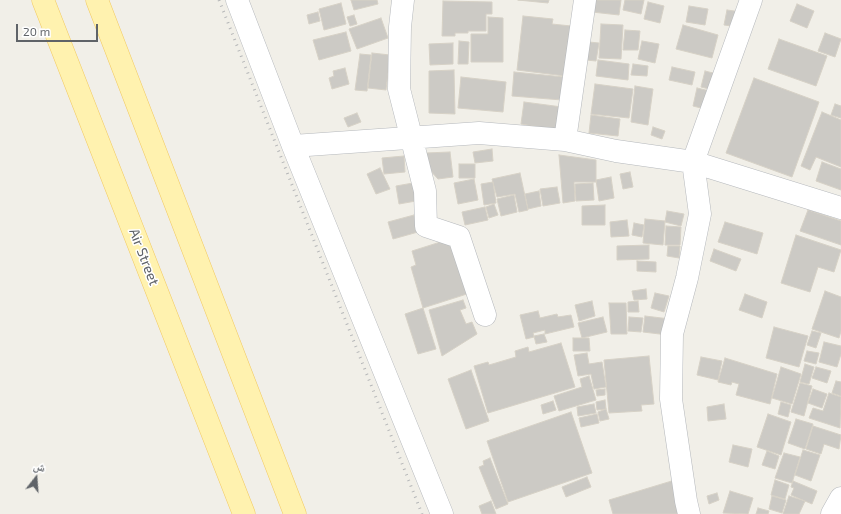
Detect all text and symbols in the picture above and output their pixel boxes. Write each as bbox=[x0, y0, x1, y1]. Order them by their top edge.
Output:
scale bar bbox=[18, 16, 100, 42]
text: 20 m bbox=[23, 24, 50, 38]
street label: Air Street bbox=[125, 226, 163, 288]
north arrow bbox=[16, 458, 56, 498]
text: ش bbox=[32, 458, 47, 474]

